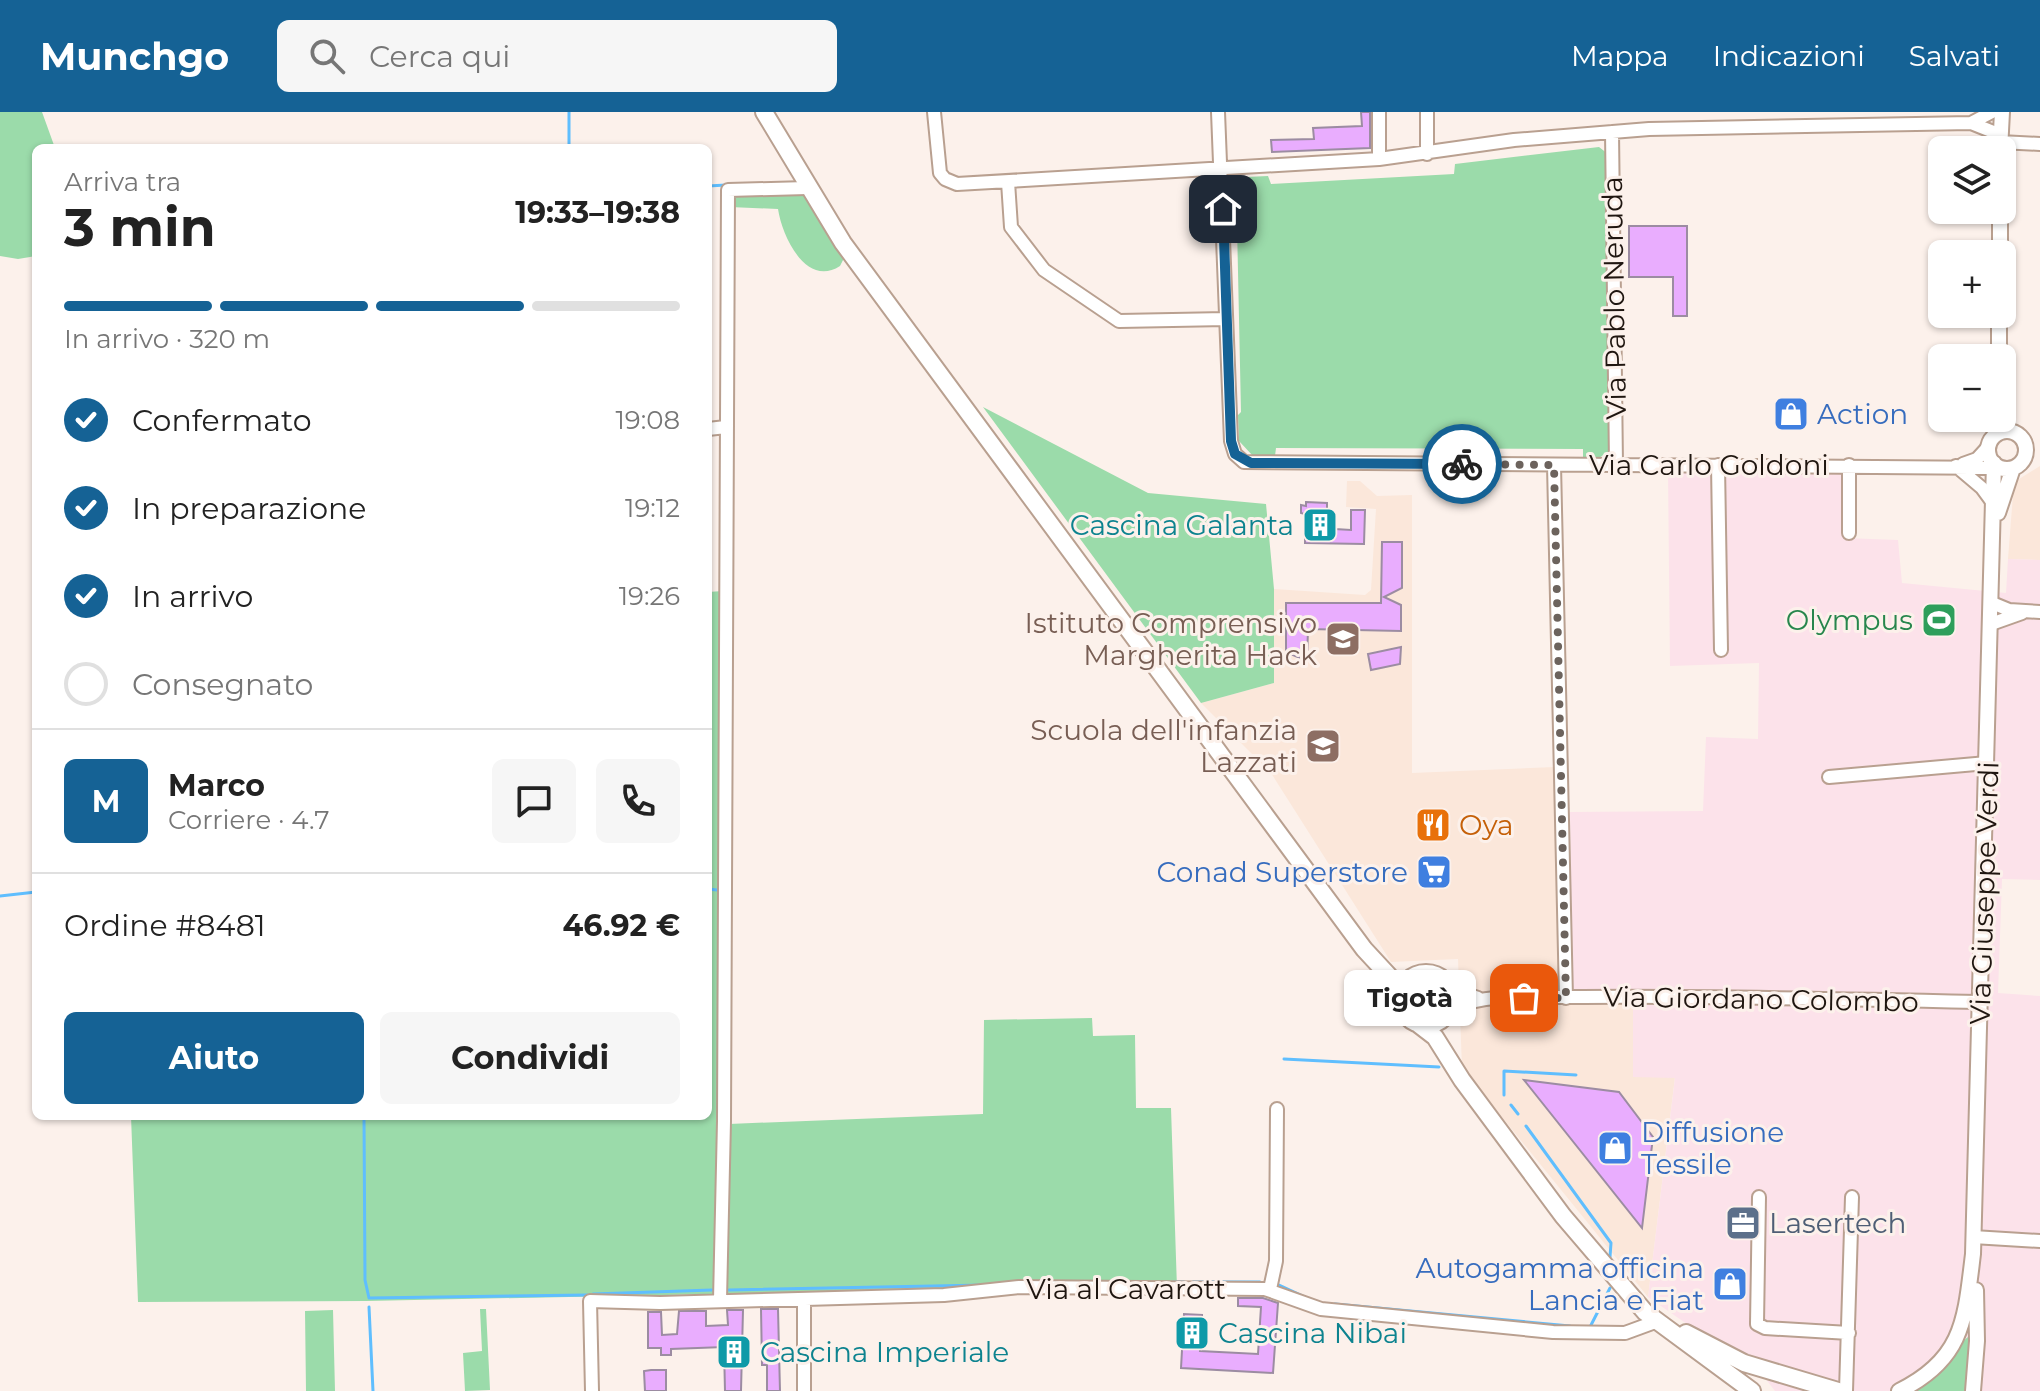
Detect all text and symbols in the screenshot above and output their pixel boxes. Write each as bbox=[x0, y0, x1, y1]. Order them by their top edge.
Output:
search box bbox=[277, 20, 837, 92]
text: Munchgo bbox=[40, 33, 229, 80]
icon: search bbox=[305, 34, 349, 78]
text: Cerca qui bbox=[369, 38, 510, 75]
text: Mappa bbox=[1571, 39, 1669, 73]
text: Indicazioni bbox=[1713, 39, 1865, 73]
text: Salvati bbox=[1909, 39, 2000, 73]
map controls bbox=[1928, 136, 2016, 432]
button: layers bbox=[1928, 136, 2016, 224]
text: Arriva tra bbox=[64, 166, 181, 198]
pin bbox=[1189, 175, 1257, 243]
street label: Via Pablo Neruda bbox=[1595, 176, 1633, 420]
icon: home bbox=[1201, 187, 1245, 231]
text: 19:33–19:38 bbox=[515, 194, 680, 231]
text: 3 min bbox=[64, 196, 216, 259]
button: + bbox=[1928, 240, 2016, 328]
text: In arrivo · 320 m bbox=[64, 323, 270, 355]
button: − bbox=[1928, 344, 2016, 432]
shop icon: Action bbox=[1772, 395, 1810, 433]
place label: Action bbox=[1817, 397, 1908, 431]
icon: check bbox=[64, 398, 108, 442]
text: Confermato bbox=[132, 402, 311, 439]
text: 19:08 bbox=[615, 404, 680, 436]
courier bbox=[1422, 424, 1502, 504]
icon: bike bbox=[1440, 442, 1484, 486]
street label: Via Carlo Goldoni bbox=[1589, 448, 1829, 482]
icon: check bbox=[64, 486, 108, 530]
text: In preparazione bbox=[132, 490, 366, 527]
text: 19:12 bbox=[625, 492, 680, 524]
building icon: Cascina Galanta bbox=[1301, 506, 1339, 544]
place label: Cascina Galanta bbox=[1070, 508, 1294, 542]
icon: check bbox=[64, 574, 108, 618]
text: In arrivo bbox=[132, 578, 253, 615]
text: 19:26 bbox=[619, 580, 680, 612]
sports icon: Olympus bbox=[1920, 601, 1958, 639]
place label: Olympus bbox=[1786, 603, 1913, 637]
place label: Istituto Comprensivo Margherita Hack bbox=[1025, 606, 1317, 672]
school or university icon: Istituto Comprensivo Margherita Hack bbox=[1324, 620, 1362, 658]
text: Consegnato bbox=[132, 666, 313, 703]
place label: Scuola dell'infanzia Lazzati bbox=[1030, 713, 1297, 779]
school or university icon: Scuola dell'infanzia Lazzati bbox=[1304, 727, 1342, 765]
button: chat bbox=[492, 759, 576, 843]
button: phone bbox=[596, 759, 680, 843]
street label: Via Giuseppe Verdi bbox=[1962, 761, 2006, 1025]
text: Marco bbox=[168, 767, 265, 804]
text: M bbox=[92, 783, 120, 820]
text: Corriere · 4.7 bbox=[168, 804, 329, 836]
restaurant icon: Oya bbox=[1414, 806, 1452, 844]
place label: Oya bbox=[1459, 808, 1514, 842]
supermarket icon: Conad Superstore bbox=[1415, 853, 1453, 891]
place label: Conad Superstore bbox=[1157, 855, 1408, 889]
text: Ordine #8481 bbox=[64, 907, 266, 944]
text: 46.92 € bbox=[563, 907, 680, 944]
pin bbox=[1490, 964, 1558, 1032]
callout: Tigotà bbox=[1344, 970, 1476, 1026]
icon: bag bbox=[1502, 976, 1546, 1020]
street label: Via Giordano Colombo bbox=[1603, 979, 1919, 1019]
text: Tigotà bbox=[1367, 982, 1453, 1014]
button: Aiuto bbox=[64, 1012, 364, 1104]
button: Condividi bbox=[380, 1012, 680, 1104]
place label: Diffusione Tessile bbox=[1641, 1115, 1784, 1181]
shop icon: Diffusione Tessile bbox=[1596, 1129, 1634, 1167]
office icon: Lasertech bbox=[1724, 1204, 1762, 1242]
place label: Lasertech bbox=[1769, 1206, 1906, 1240]
place label: Autogamma officina Lancia e Fiat bbox=[1415, 1251, 1704, 1317]
shop icon: Autogamma officina Lancia e Fiat bbox=[1711, 1265, 1749, 1303]
street label: Via al Cavarott bbox=[1026, 1272, 1226, 1306]
building icon: Cascina Nibai bbox=[1173, 1314, 1211, 1352]
place label: Cascina Nibai bbox=[1218, 1316, 1407, 1350]
building icon: Cascina Imperiale bbox=[715, 1333, 753, 1371]
place label: Cascina Imperiale bbox=[760, 1335, 1009, 1369]

